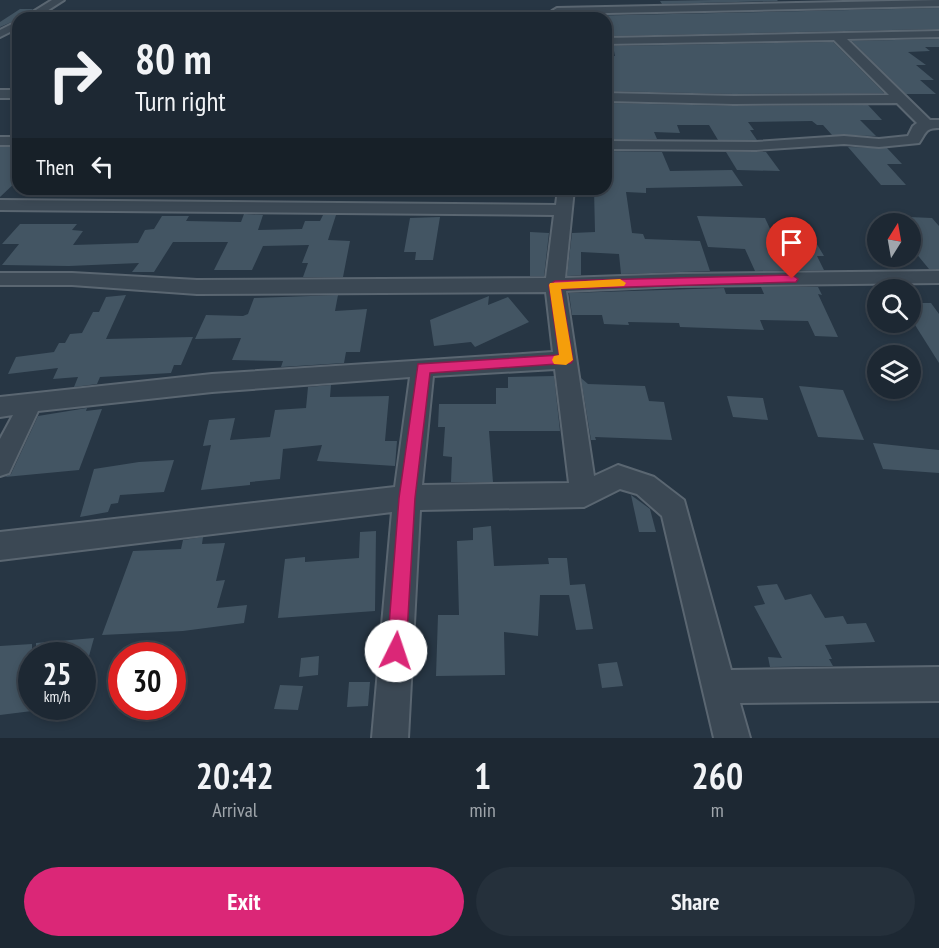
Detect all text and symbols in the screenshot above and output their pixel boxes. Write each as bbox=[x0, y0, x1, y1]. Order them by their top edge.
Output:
text: 80 m bbox=[135, 31, 212, 86]
icon: right bbox=[36, 36, 114, 114]
text: Turn right bbox=[135, 84, 226, 118]
icon: left bbox=[86, 150, 119, 183]
text: Then bbox=[36, 153, 74, 181]
north arrow bbox=[867, 213, 921, 267]
map controls bbox=[867, 213, 921, 399]
pin bbox=[766, 217, 817, 279]
icon: arrive bbox=[775, 226, 808, 259]
button: search bbox=[867, 279, 921, 333]
button: layers bbox=[867, 345, 921, 399]
position arrow bbox=[364, 619, 428, 683]
speed limit sign: 30 bbox=[108, 642, 186, 720]
text: 25 bbox=[43, 654, 71, 693]
text: km/h bbox=[44, 687, 70, 706]
text: 20:42 bbox=[196, 752, 274, 799]
text: 1 bbox=[474, 752, 491, 799]
text: 260 bbox=[692, 752, 743, 799]
text: Arrival bbox=[212, 797, 257, 823]
text: min bbox=[470, 797, 496, 823]
text: m bbox=[711, 797, 724, 823]
button: Exit bbox=[24, 867, 464, 936]
button: Share bbox=[476, 867, 915, 936]

